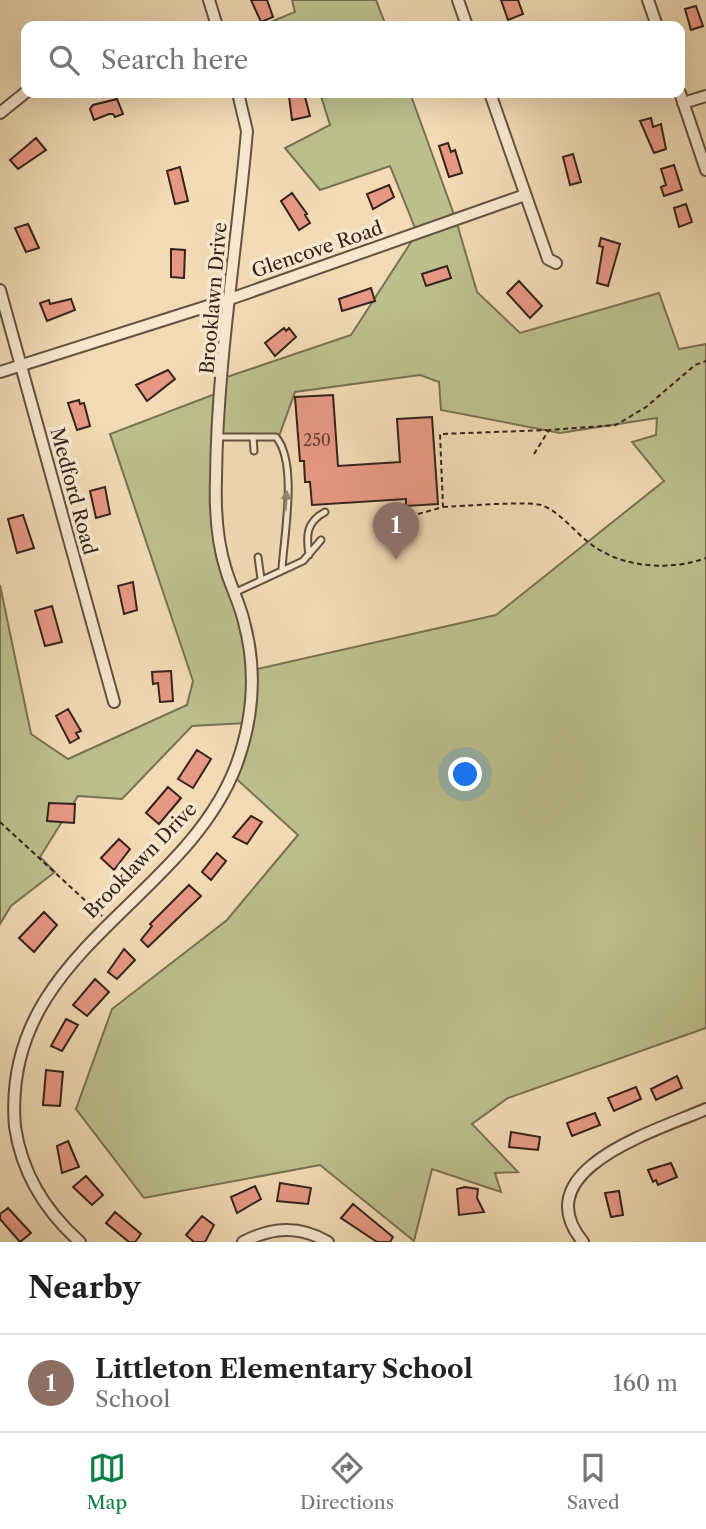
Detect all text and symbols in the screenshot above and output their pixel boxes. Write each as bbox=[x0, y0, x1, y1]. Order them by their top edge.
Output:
search box bbox=[21, 21, 685, 98]
icon: search bbox=[45, 41, 83, 79]
text: Search here bbox=[101, 44, 248, 76]
street label: Glencove Road bbox=[249, 216, 386, 283]
street label: Brooklawn Drive bbox=[195, 221, 232, 375]
street label: Medford Road bbox=[46, 425, 102, 558]
house number: 250 bbox=[303, 430, 331, 450]
one-way arrow bbox=[281, 490, 292, 512]
pin: 1 bbox=[373, 502, 419, 560]
your location bbox=[448, 757, 482, 791]
street label: Brooklawn Drive bbox=[79, 798, 202, 923]
text: Nearby bbox=[28, 1269, 141, 1306]
text: Littleton Elementary School bbox=[95, 1353, 473, 1385]
text: 1 bbox=[46, 1369, 56, 1397]
text: 160 m bbox=[613, 1369, 678, 1397]
text: School bbox=[95, 1385, 170, 1413]
tab: Map bbox=[86, 1449, 127, 1514]
tab: Directions bbox=[300, 1449, 394, 1514]
tab: Saved bbox=[567, 1449, 620, 1514]

